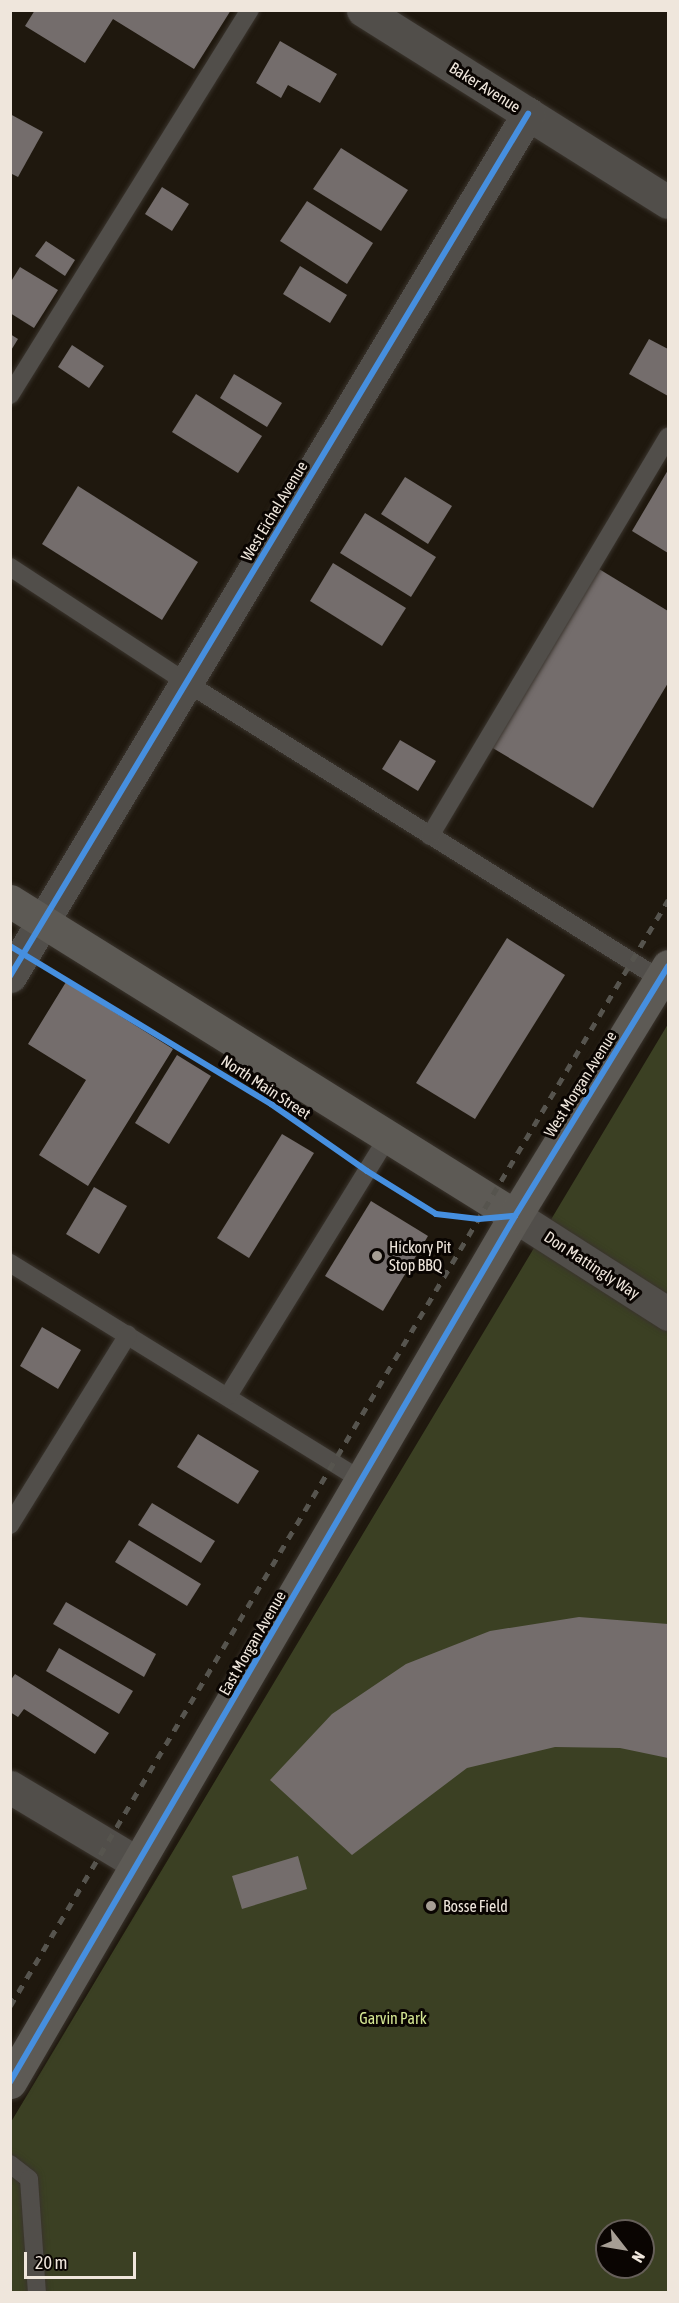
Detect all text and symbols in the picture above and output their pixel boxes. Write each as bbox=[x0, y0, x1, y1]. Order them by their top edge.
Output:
street label: Baker Avenue bbox=[446, 58, 524, 116]
street label: West Eichel Avenue bbox=[237, 458, 311, 564]
street label: West Morgan Avenue bbox=[540, 1027, 620, 1141]
street label: North Main Street bbox=[218, 1051, 314, 1123]
street label: Don Mattingly Way bbox=[541, 1227, 643, 1303]
place label: Hickory Pit Stop BBQ bbox=[389, 1237, 451, 1275]
marker: Hickory Pit Stop BBQ bbox=[370, 1249, 384, 1263]
street label: East Morgan Avenue bbox=[214, 1587, 290, 1699]
place label: Bosse Field bbox=[443, 1896, 508, 1916]
marker: Bosse Field bbox=[424, 1899, 438, 1913]
park label: Garvin Park bbox=[359, 2008, 427, 2028]
north arrow bbox=[595, 2219, 655, 2279]
scale bar bbox=[27, 2240, 140, 2278]
text: N bbox=[629, 2249, 649, 2266]
text: 20 m bbox=[35, 2252, 67, 2273]

